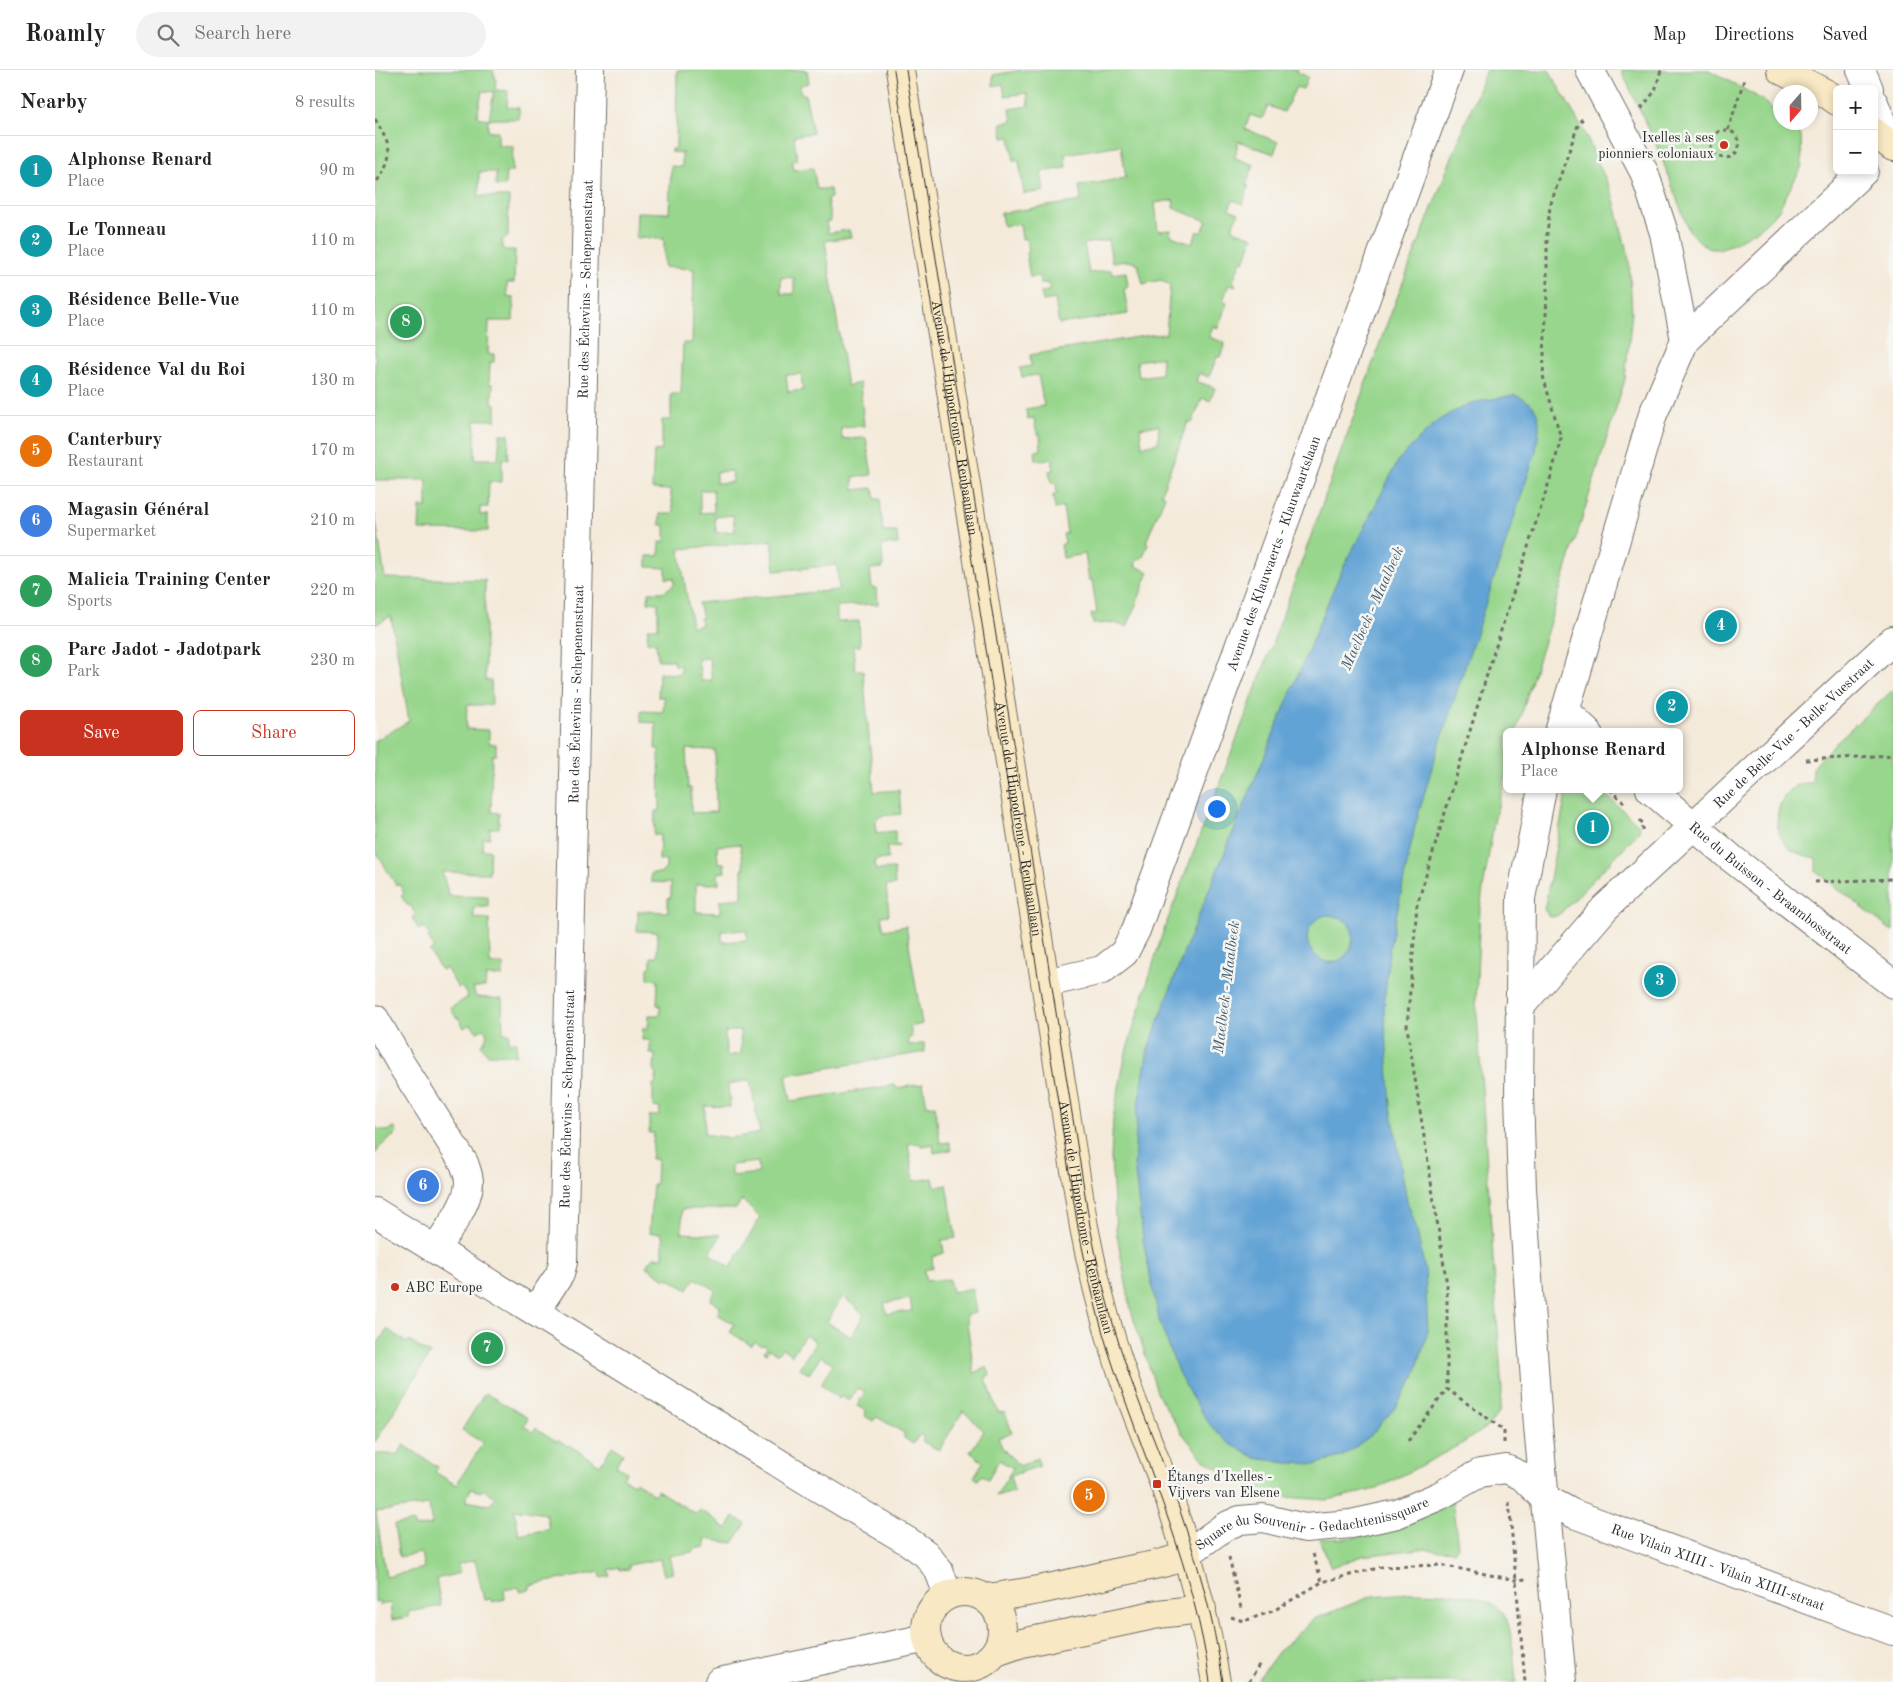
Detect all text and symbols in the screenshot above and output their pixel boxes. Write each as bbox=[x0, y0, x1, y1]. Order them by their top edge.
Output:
search box bbox=[136, 12, 486, 57]
icon: search bbox=[154, 21, 182, 49]
text: Roamly bbox=[25, 23, 106, 47]
text: Search here bbox=[194, 25, 291, 44]
text: Map bbox=[1653, 26, 1686, 44]
text: Directions bbox=[1714, 26, 1794, 44]
text: Saved bbox=[1822, 26, 1868, 44]
north arrow bbox=[1773, 85, 1818, 130]
map controls bbox=[1833, 85, 1878, 175]
button: + bbox=[1833, 85, 1878, 130]
text: Nearby bbox=[20, 92, 88, 113]
text: 8 results bbox=[295, 95, 355, 111]
button: − bbox=[1833, 130, 1878, 175]
place label: Ixelles à ses pionniers coloniaux bbox=[1598, 131, 1714, 161]
marker: Ixelles à ses pionniers coloniaux bbox=[1718, 139, 1730, 151]
text: Alphonse Renard bbox=[67, 151, 212, 170]
text: 1 bbox=[31, 163, 41, 179]
text: 90 m bbox=[319, 163, 355, 179]
text: Place bbox=[67, 174, 104, 190]
street label: Rue des Échevins - Schepenenstraat bbox=[575, 180, 596, 399]
text: Le Tonneau bbox=[67, 221, 166, 240]
text: 2 bbox=[31, 233, 41, 249]
text: 110 m bbox=[310, 233, 355, 249]
text: Place bbox=[67, 244, 104, 260]
text: Résidence Belle-Vue bbox=[67, 291, 240, 310]
street label: Avenue de l'Hippodrome - Renbaanlaan bbox=[929, 299, 980, 537]
text: 3 bbox=[31, 303, 41, 319]
text: 110 m bbox=[310, 303, 355, 319]
pin: 8 bbox=[390, 303, 422, 341]
text: Place bbox=[67, 314, 104, 330]
text: Résidence Val du Roi bbox=[67, 361, 245, 380]
text: 4 bbox=[31, 373, 41, 389]
text: 130 m bbox=[310, 373, 355, 389]
text: Place bbox=[67, 384, 104, 400]
text: Canterbury bbox=[67, 431, 163, 450]
street label: Avenue des Klauwaerts - Klauwaartslaan bbox=[1225, 434, 1323, 673]
text: 5 bbox=[31, 443, 41, 459]
text: 170 m bbox=[310, 443, 355, 459]
text: Restaurant bbox=[67, 454, 144, 470]
text: Magasin Général bbox=[67, 501, 209, 520]
text: 6 bbox=[31, 513, 41, 529]
text: 210 m bbox=[310, 513, 355, 529]
text: Supermarket bbox=[67, 524, 156, 540]
water label: Maelbeek - Maalbeek bbox=[1339, 545, 1407, 674]
text: Malicia Training Center bbox=[67, 571, 270, 590]
text: 7 bbox=[31, 583, 41, 599]
text: 220 m bbox=[310, 583, 355, 599]
street label: Rue des Échevins - Schepenenstraat bbox=[566, 584, 586, 804]
text: Sports bbox=[67, 594, 112, 610]
pin: 4 bbox=[1705, 607, 1737, 645]
text: Parc Jadot - Jadotpark bbox=[67, 641, 261, 660]
text: 8 bbox=[31, 653, 41, 669]
text: 230 m bbox=[310, 653, 355, 669]
street label: Rue de Belle-Vue - Belle-Vuestraat bbox=[1711, 656, 1877, 811]
text: Park bbox=[67, 664, 100, 680]
pin: 2 bbox=[1656, 688, 1688, 726]
street label: Avenue de l'Hippodrome - Renbaanlaan bbox=[992, 700, 1044, 938]
button: Save bbox=[20, 710, 183, 756]
button: Share bbox=[193, 710, 355, 756]
popup bbox=[1503, 728, 1683, 793]
text: Alphonse Renard bbox=[1520, 741, 1666, 760]
text: Place bbox=[1520, 764, 1558, 780]
your location bbox=[1204, 796, 1230, 822]
pin: 1 bbox=[1577, 809, 1609, 847]
street label: Rue du Buisson - Braambosstraat bbox=[1686, 820, 1854, 957]
water label: Maelbeek - Maalbeek bbox=[1212, 920, 1243, 1055]
pin: 3 bbox=[1644, 962, 1676, 1000]
street label: Rue des Échevins - Schepenenstraat bbox=[556, 989, 577, 1209]
street label: Avenue de l'Hippodrome - Renbaanlaan bbox=[1056, 1099, 1115, 1336]
pin: 6 bbox=[407, 1167, 439, 1205]
marker: ABC Europe bbox=[389, 1281, 401, 1293]
place label: ABC Europe bbox=[405, 1281, 482, 1295]
pin: 7 bbox=[471, 1329, 503, 1367]
place label: Étangs d'Ixelles - Vijvers van Elsene bbox=[1167, 1467, 1280, 1500]
pin: 5 bbox=[1073, 1477, 1105, 1515]
marker: Étangs d'Ixelles - Vijvers van Elsene bbox=[1151, 1478, 1163, 1490]
street label: Square du Souvenir - Gedachtenissquare bbox=[1193, 1495, 1431, 1554]
street label: Rue Vilain XIIII - Vilain XIIII-straat bbox=[1609, 1522, 1827, 1613]

